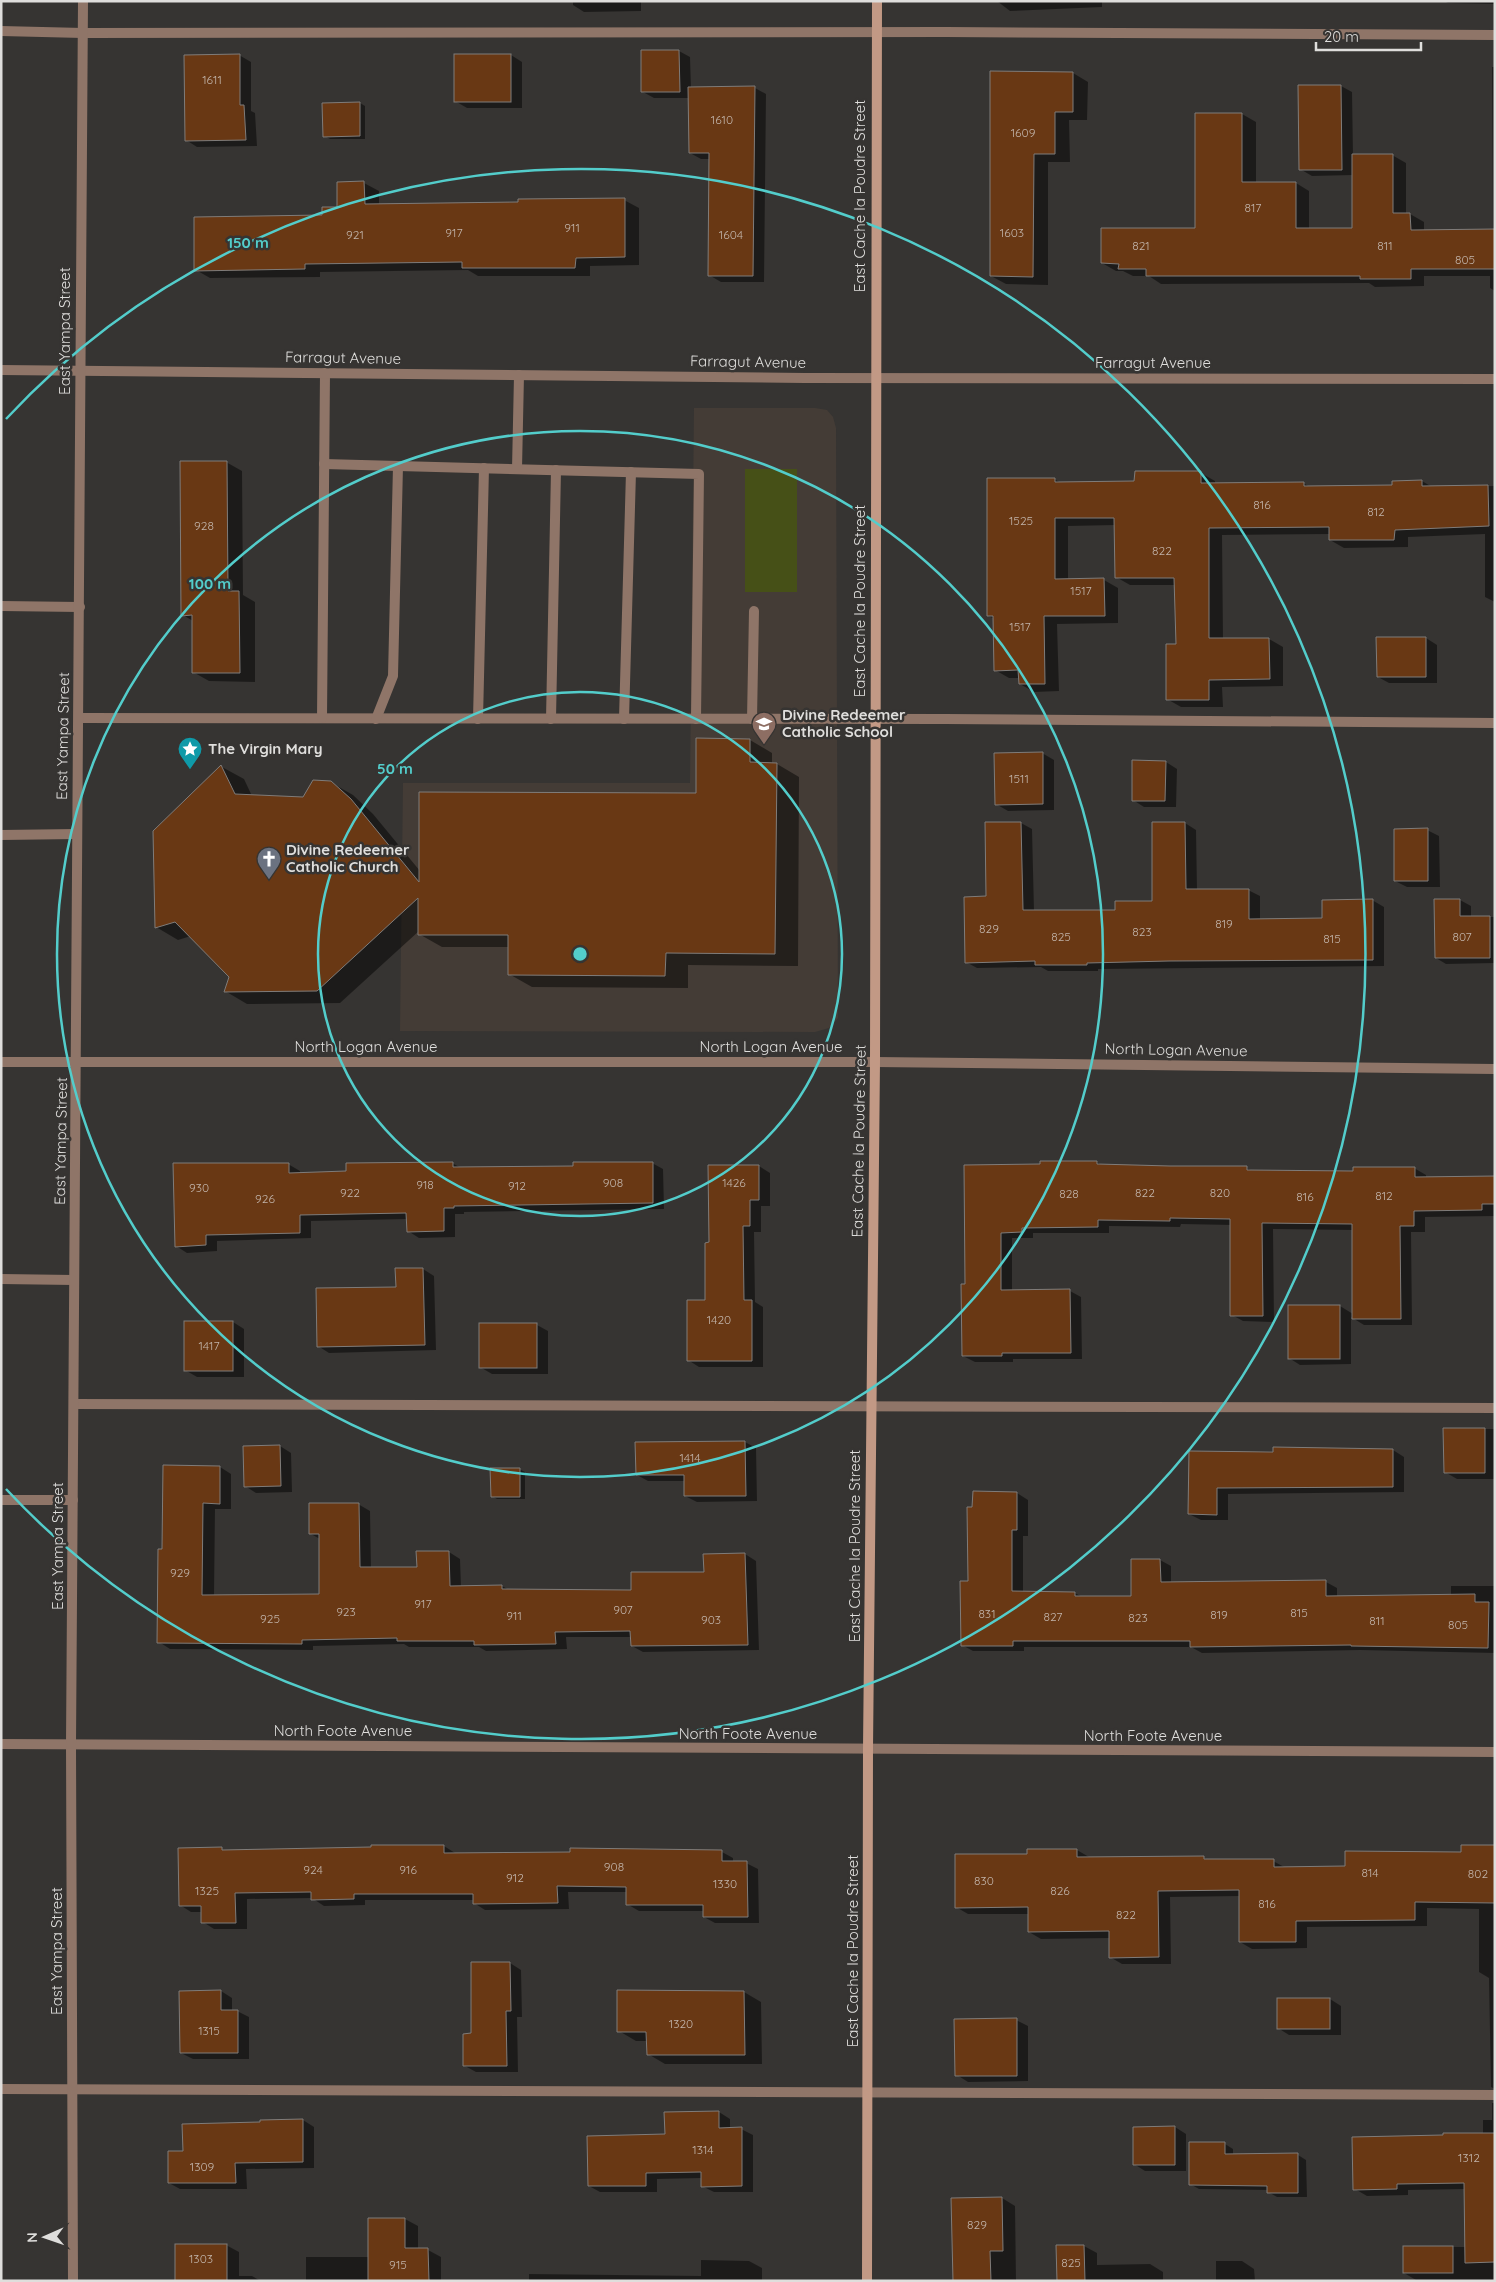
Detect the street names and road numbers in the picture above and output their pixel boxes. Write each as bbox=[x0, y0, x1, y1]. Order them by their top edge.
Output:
street label: East Cache la Poudre Street bbox=[850, 100, 869, 292]
street label: East Yampa Street bbox=[55, 267, 74, 395]
street label: Farragut Avenue bbox=[285, 347, 401, 368]
street label: Farragut Avenue bbox=[690, 351, 806, 372]
street label: Farragut Avenue bbox=[1095, 353, 1211, 372]
street label: East Cache la Poudre Street bbox=[850, 505, 869, 697]
street label: East Yampa Street bbox=[52, 672, 73, 800]
street label: North Logan Avenue bbox=[295, 1037, 437, 1056]
street label: North Logan Avenue bbox=[700, 1037, 842, 1056]
street label: North Logan Avenue bbox=[1104, 1039, 1248, 1060]
street label: East Cache la Poudre Street bbox=[847, 1044, 870, 1237]
street label: East Yampa Street bbox=[50, 1077, 71, 1205]
street label: East Cache la Poudre Street bbox=[845, 1450, 864, 1642]
street label: East Yampa Street bbox=[48, 1482, 67, 1610]
street label: North Foote Avenue bbox=[274, 1721, 412, 1740]
street label: North Foote Avenue bbox=[679, 1724, 817, 1743]
street label: North Foote Avenue bbox=[1084, 1726, 1222, 1745]
street label: East Cache la Poudre Street bbox=[843, 1855, 862, 2047]
street label: East Yampa Street bbox=[47, 1887, 66, 2015]

